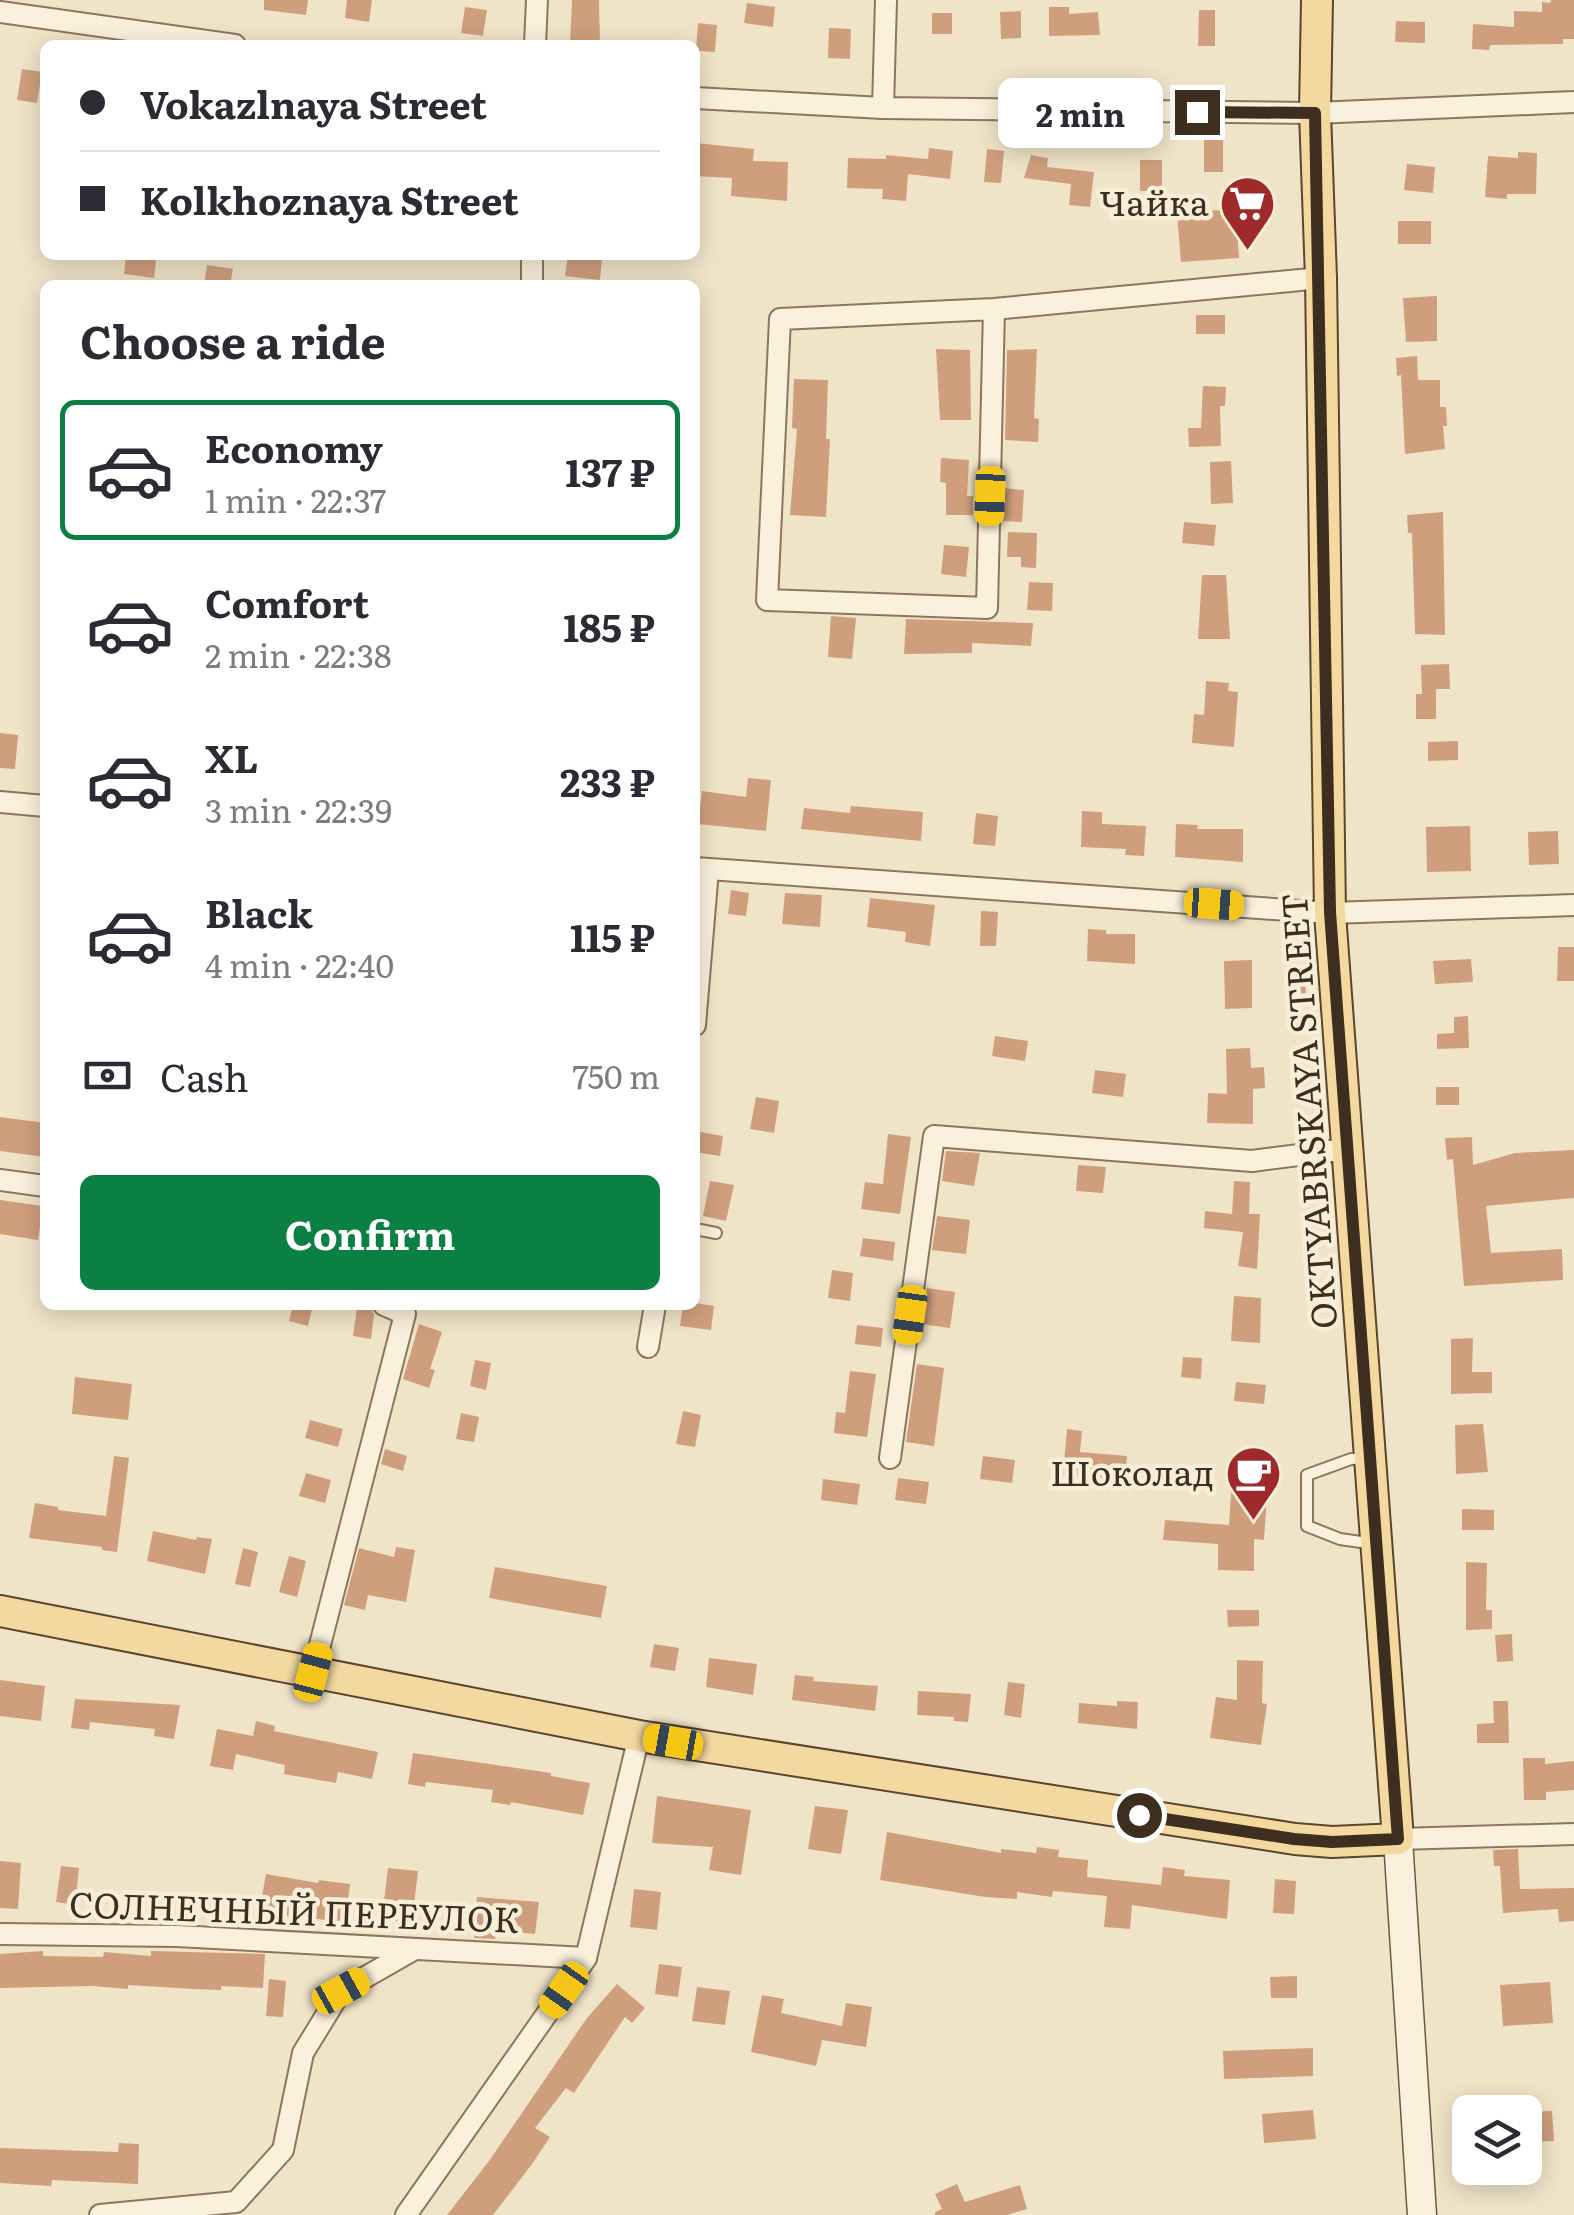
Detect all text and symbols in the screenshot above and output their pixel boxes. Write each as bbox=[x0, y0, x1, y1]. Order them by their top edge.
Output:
text: Vokazlnaya Street bbox=[140, 74, 487, 131]
callout: 2 min bbox=[997, 77, 1162, 147]
text: 2 min bbox=[1036, 89, 1125, 137]
route end bbox=[1175, 90, 1220, 135]
text: Kolkhoznaya Street bbox=[140, 170, 519, 227]
supermarket icon: Чайка bbox=[1218, 174, 1278, 253]
place label: Чайка bbox=[1099, 175, 1209, 227]
text: Choose a ride bbox=[80, 306, 386, 373]
text: Economy bbox=[205, 418, 383, 475]
icon: car bbox=[85, 425, 175, 515]
text: 137 ₽ bbox=[565, 442, 655, 499]
car bbox=[974, 465, 1006, 527]
text: 1 min · 22:37 bbox=[205, 475, 386, 523]
text: Comfort bbox=[205, 573, 369, 630]
icon: car bbox=[85, 580, 175, 670]
text: 185 ₽ bbox=[563, 597, 655, 654]
text: 2 min · 22:38 bbox=[205, 630, 392, 678]
text: XL bbox=[205, 728, 258, 785]
icon: car bbox=[85, 735, 175, 825]
text: 233 ₽ bbox=[560, 752, 655, 809]
text: 3 min · 22:39 bbox=[205, 785, 392, 833]
text: Black bbox=[205, 883, 313, 940]
car bbox=[1183, 887, 1245, 921]
icon: car bbox=[85, 890, 175, 980]
street label: OKTYABRSKAYA STREET bbox=[1266, 891, 1348, 1331]
text: 115 ₽ bbox=[570, 907, 655, 964]
text: 4 min · 22:40 bbox=[205, 940, 394, 988]
text: Cash bbox=[160, 1047, 249, 1104]
icon: cash bbox=[80, 1048, 135, 1103]
text: 750 m bbox=[572, 1051, 660, 1099]
button: Confirm bbox=[80, 1175, 660, 1290]
car bbox=[891, 1283, 929, 1347]
cafe icon: Шоколад bbox=[1223, 1444, 1283, 1523]
place label: Шоколад bbox=[1050, 1445, 1214, 1497]
car bbox=[291, 1639, 335, 1705]
car bbox=[641, 1722, 705, 1762]
route start bbox=[1117, 1793, 1162, 1838]
street label: СОЛНЕЧНЫЙ ПЕРЕУЛОК bbox=[68, 1876, 520, 1944]
car bbox=[535, 1957, 593, 2023]
car bbox=[307, 1963, 375, 2019]
map controls bbox=[1452, 2095, 1542, 2185]
button: layers bbox=[1452, 2095, 1542, 2185]

